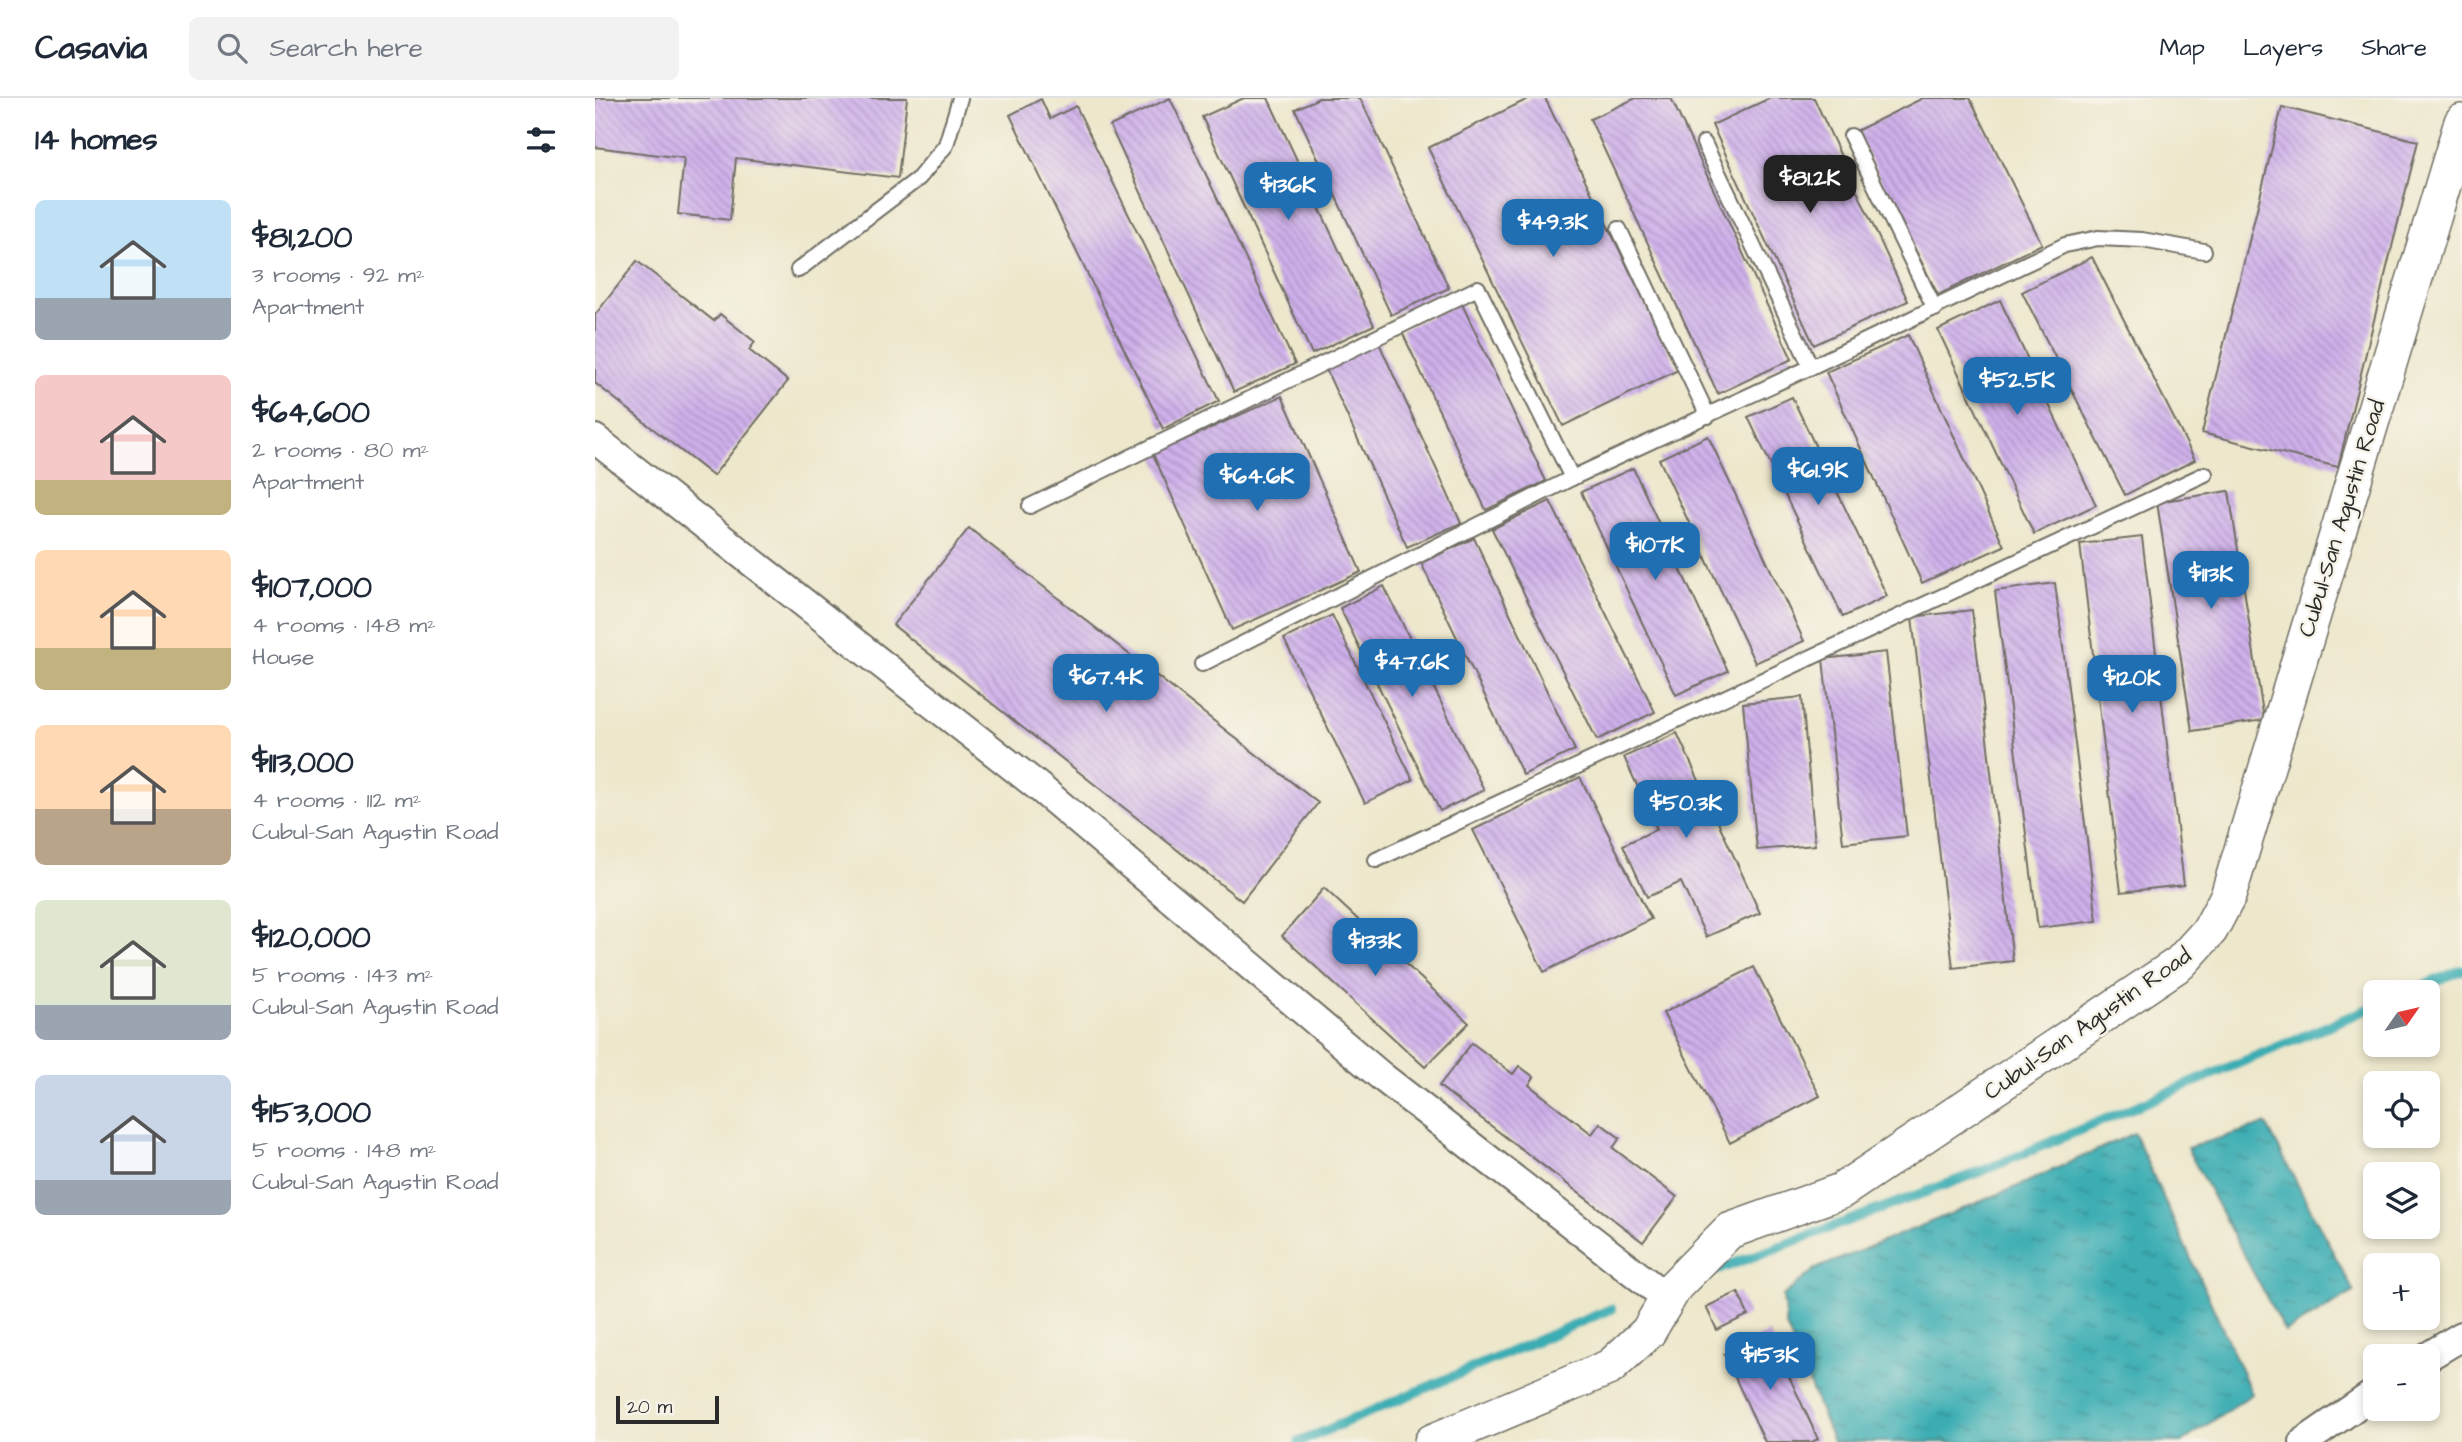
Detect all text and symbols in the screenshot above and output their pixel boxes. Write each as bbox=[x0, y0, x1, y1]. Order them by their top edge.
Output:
search box bbox=[189, 17, 679, 80]
text: Casavia bbox=[35, 25, 147, 71]
icon: search bbox=[213, 29, 251, 67]
text: Search here bbox=[269, 30, 423, 66]
text: Map bbox=[2160, 31, 2205, 65]
text: Layers bbox=[2243, 31, 2323, 65]
text: Share bbox=[2361, 31, 2427, 65]
text: 14 homes bbox=[35, 119, 158, 161]
icon: filters bbox=[522, 121, 560, 159]
pin: $81.2K bbox=[1753, 156, 1867, 215]
pin: $136K bbox=[1239, 162, 1337, 222]
text: $81.2K bbox=[1780, 162, 1840, 194]
text: $136K bbox=[1260, 169, 1316, 201]
pin: $49.3K bbox=[1496, 200, 1610, 259]
text: $49.3K bbox=[1518, 206, 1588, 238]
text: $81,200 bbox=[252, 217, 352, 259]
icon: home bbox=[91, 228, 175, 312]
text: 3 rooms · 92 m² bbox=[252, 259, 425, 291]
text: Apartment bbox=[252, 291, 364, 323]
pin: $52.5K bbox=[1960, 358, 2074, 417]
text: $52.5K bbox=[1979, 364, 2055, 396]
text: $64,600 bbox=[252, 392, 370, 434]
street label: Cubul-San Agustin Road bbox=[2291, 395, 2394, 641]
icon: home bbox=[91, 403, 175, 487]
text: 2 rooms · 80 m² bbox=[252, 434, 429, 466]
pin: $61.9K bbox=[1761, 448, 1875, 507]
pin: $64.6K bbox=[1200, 454, 1314, 513]
text: $61.9K bbox=[1788, 454, 1848, 486]
text: $64.6K bbox=[1220, 460, 1294, 492]
text: Apartment bbox=[252, 466, 364, 498]
pin: $107K bbox=[1606, 522, 1704, 582]
text: $107K bbox=[1626, 529, 1684, 561]
pin: $113K bbox=[2162, 552, 2260, 611]
text: $113K bbox=[2189, 558, 2233, 590]
text: $107,000 bbox=[252, 567, 372, 609]
icon: home bbox=[91, 578, 175, 662]
text: 4 rooms · 148 m² bbox=[252, 609, 436, 641]
pin: $47.6K bbox=[1355, 640, 1469, 699]
text: House bbox=[252, 641, 315, 673]
text: $47.6K bbox=[1375, 646, 1449, 678]
pin: $67.4K bbox=[1049, 654, 1163, 714]
pin: $120K bbox=[2083, 656, 2181, 715]
text: $67.4K bbox=[1069, 661, 1143, 693]
text: $120K bbox=[2103, 662, 2161, 694]
text: $113,000 bbox=[252, 742, 354, 784]
icon: home bbox=[91, 753, 175, 837]
pin: $50.3K bbox=[1629, 780, 1743, 840]
text: 4 rooms · 112 m² bbox=[252, 784, 421, 816]
text: $50.3K bbox=[1650, 787, 1722, 819]
text: Cubul-San Agustin Road bbox=[252, 816, 499, 848]
text: $120,000 bbox=[252, 917, 371, 959]
pin: $133K bbox=[1326, 918, 1424, 978]
text: $133K bbox=[1348, 925, 1402, 957]
icon: home bbox=[91, 928, 175, 1012]
street label: Cubul-San Agustin Road bbox=[1977, 940, 2199, 1108]
text: 5 rooms · 143 m² bbox=[252, 959, 433, 991]
north arrow bbox=[2363, 980, 2439, 1057]
map controls bbox=[2363, 980, 2440, 1421]
text: Cubul-San Agustin Road bbox=[252, 991, 499, 1023]
button: locate bbox=[2363, 1071, 2440, 1148]
text: $153,000 bbox=[252, 1092, 371, 1134]
icon: home bbox=[91, 1103, 175, 1187]
text: 5 rooms · 148 m² bbox=[252, 1134, 436, 1166]
button: layers bbox=[2363, 1162, 2440, 1239]
text: Cubul-San Agustin Road bbox=[252, 1166, 499, 1198]
button: + bbox=[2363, 1253, 2440, 1330]
pin: $153K bbox=[1721, 1332, 1819, 1392]
text: $153K bbox=[1741, 1339, 1799, 1371]
button: − bbox=[2363, 1344, 2440, 1421]
scale bar bbox=[616, 1393, 719, 1425]
text: 20 m bbox=[627, 1394, 672, 1421]

